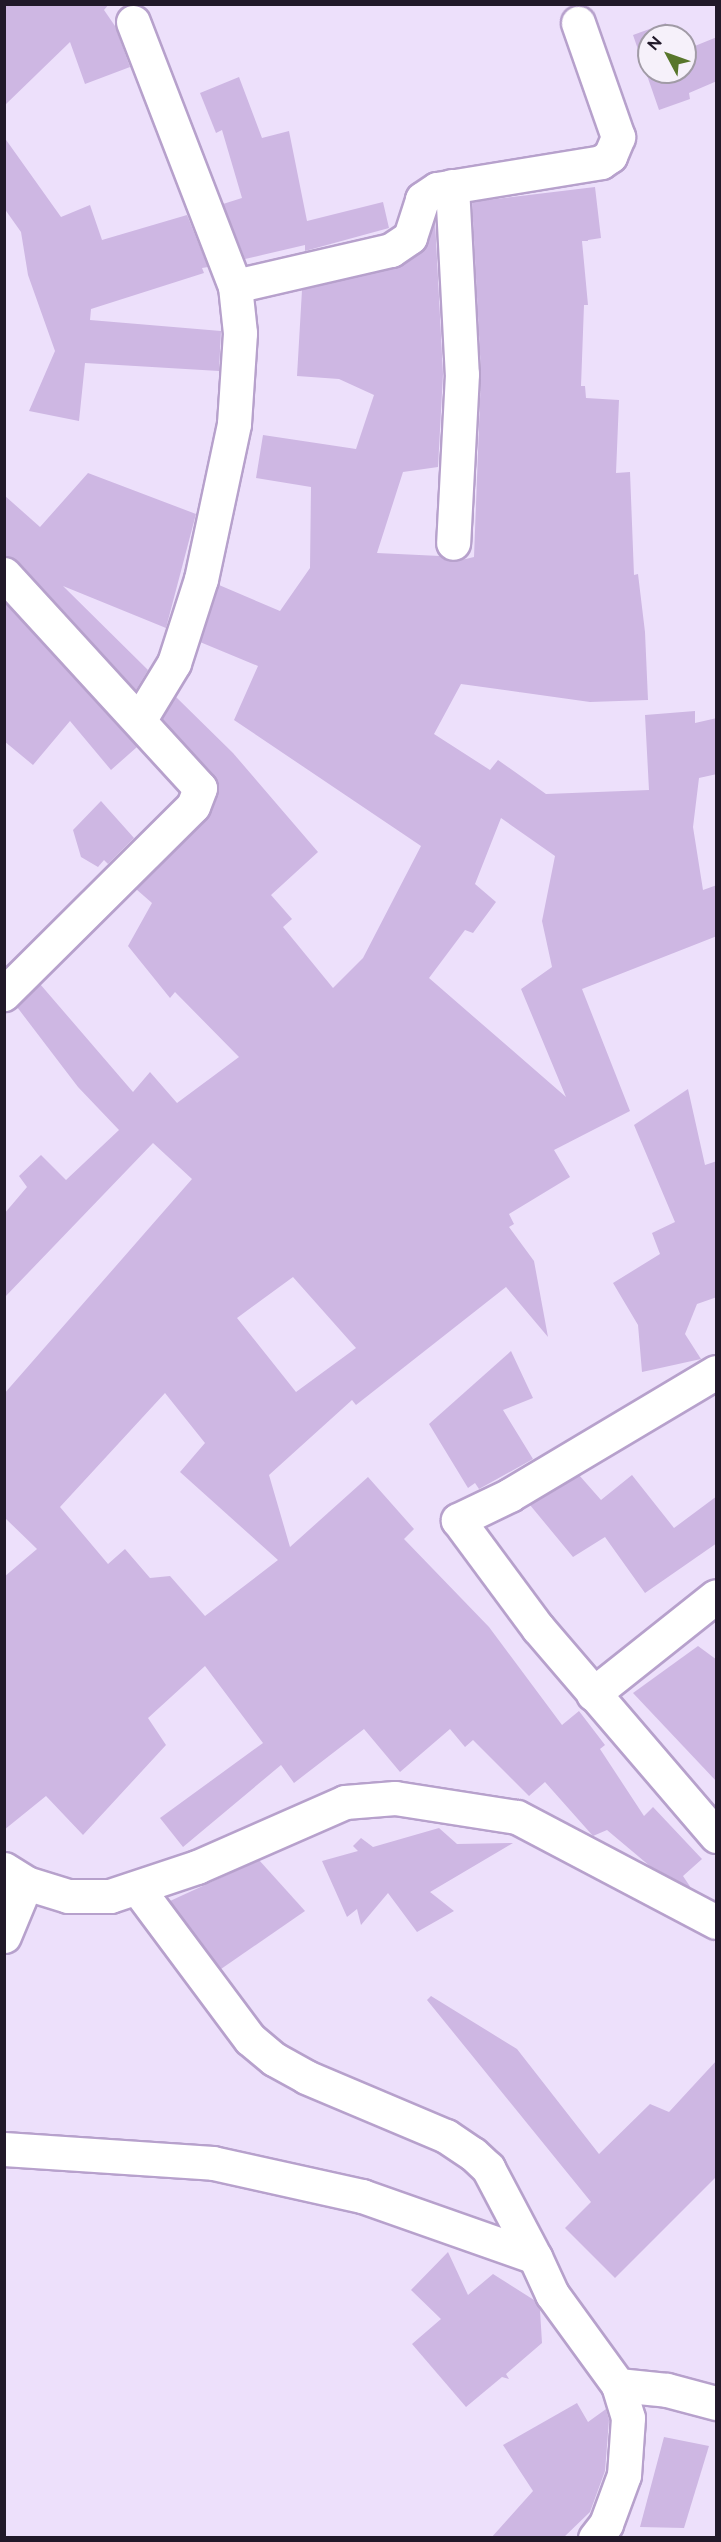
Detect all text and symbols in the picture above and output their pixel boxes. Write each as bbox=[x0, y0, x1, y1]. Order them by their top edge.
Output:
north arrow bbox=[637, 24, 697, 84]
text: N bbox=[643, 32, 666, 54]

